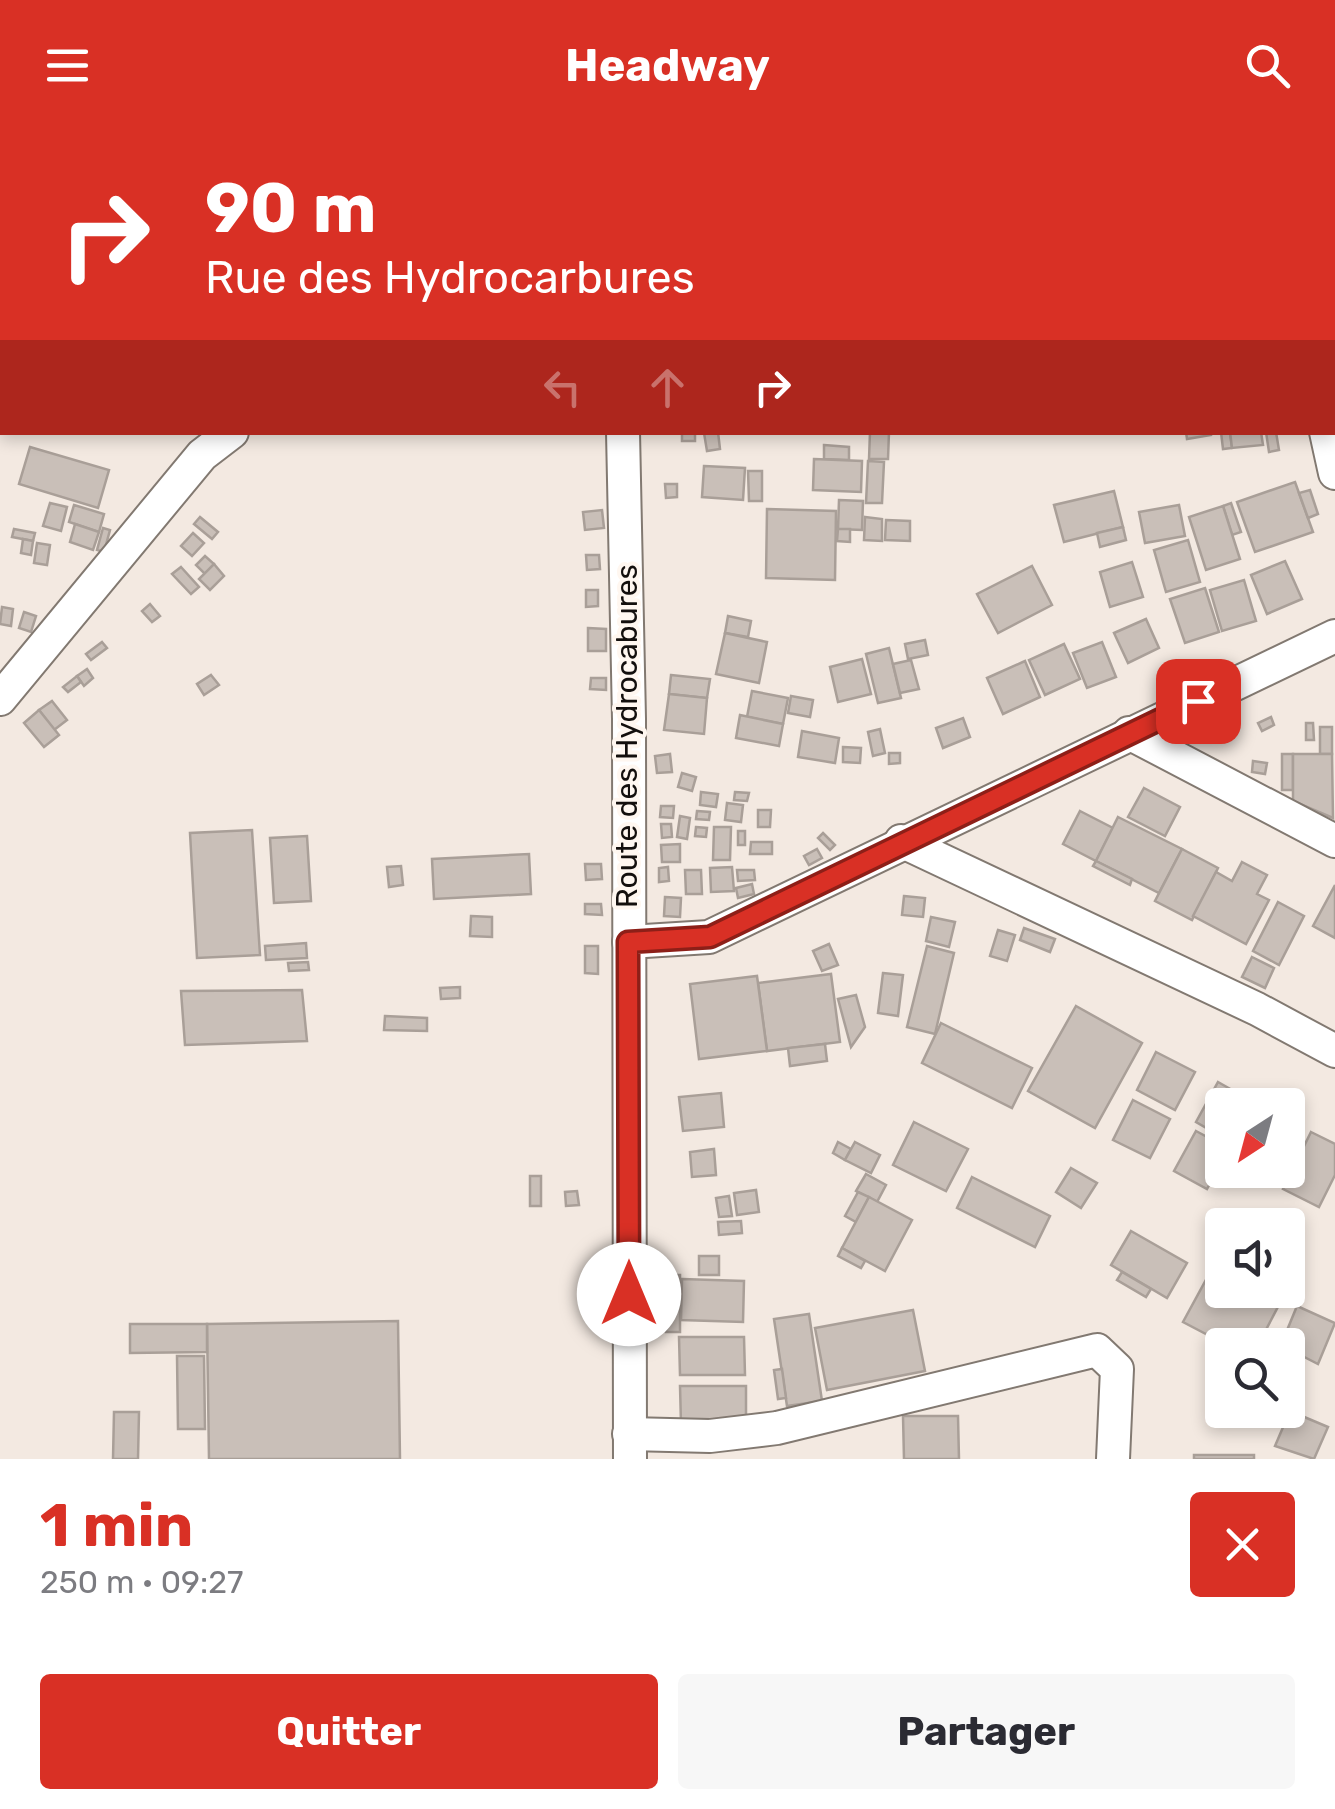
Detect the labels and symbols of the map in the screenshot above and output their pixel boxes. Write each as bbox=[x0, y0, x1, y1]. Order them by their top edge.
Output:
street label: Route des Hydrocabures bbox=[609, 564, 645, 908]
pin bbox=[1156, 659, 1241, 744]
north arrow bbox=[1205, 1088, 1305, 1188]
position arrow bbox=[577, 1242, 681, 1346]

